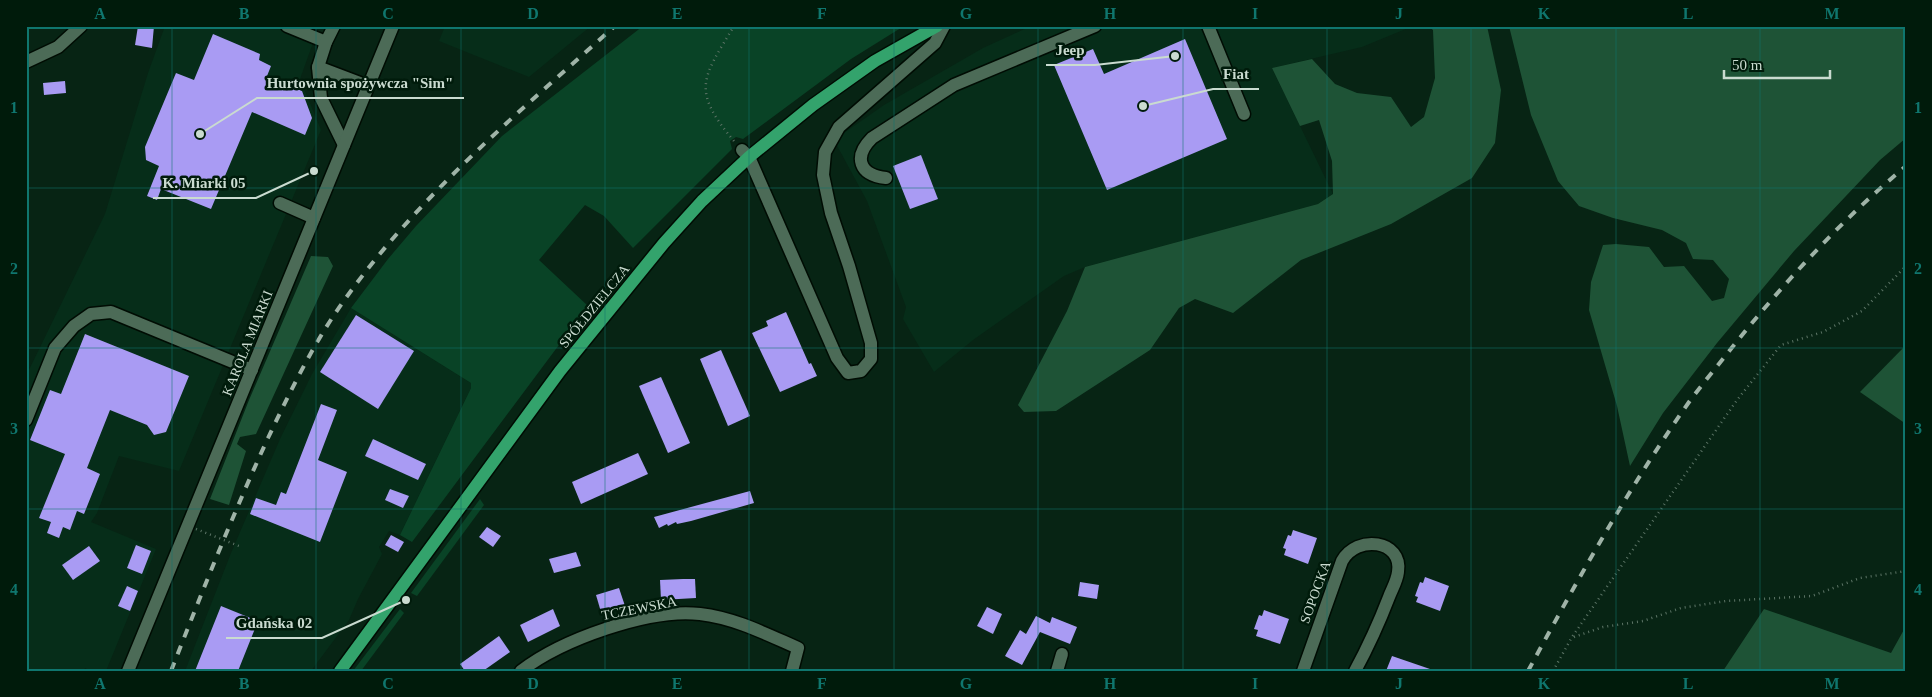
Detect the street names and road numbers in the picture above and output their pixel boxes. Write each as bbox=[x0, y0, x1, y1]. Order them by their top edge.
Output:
street label: SPÓŁDZIELCZA bbox=[555, 260, 633, 351]
street label: KAROLA MIARKI bbox=[219, 288, 276, 398]
street label: SOPOCKA bbox=[1297, 558, 1334, 625]
street label: TCZEWSKA bbox=[600, 594, 679, 623]

